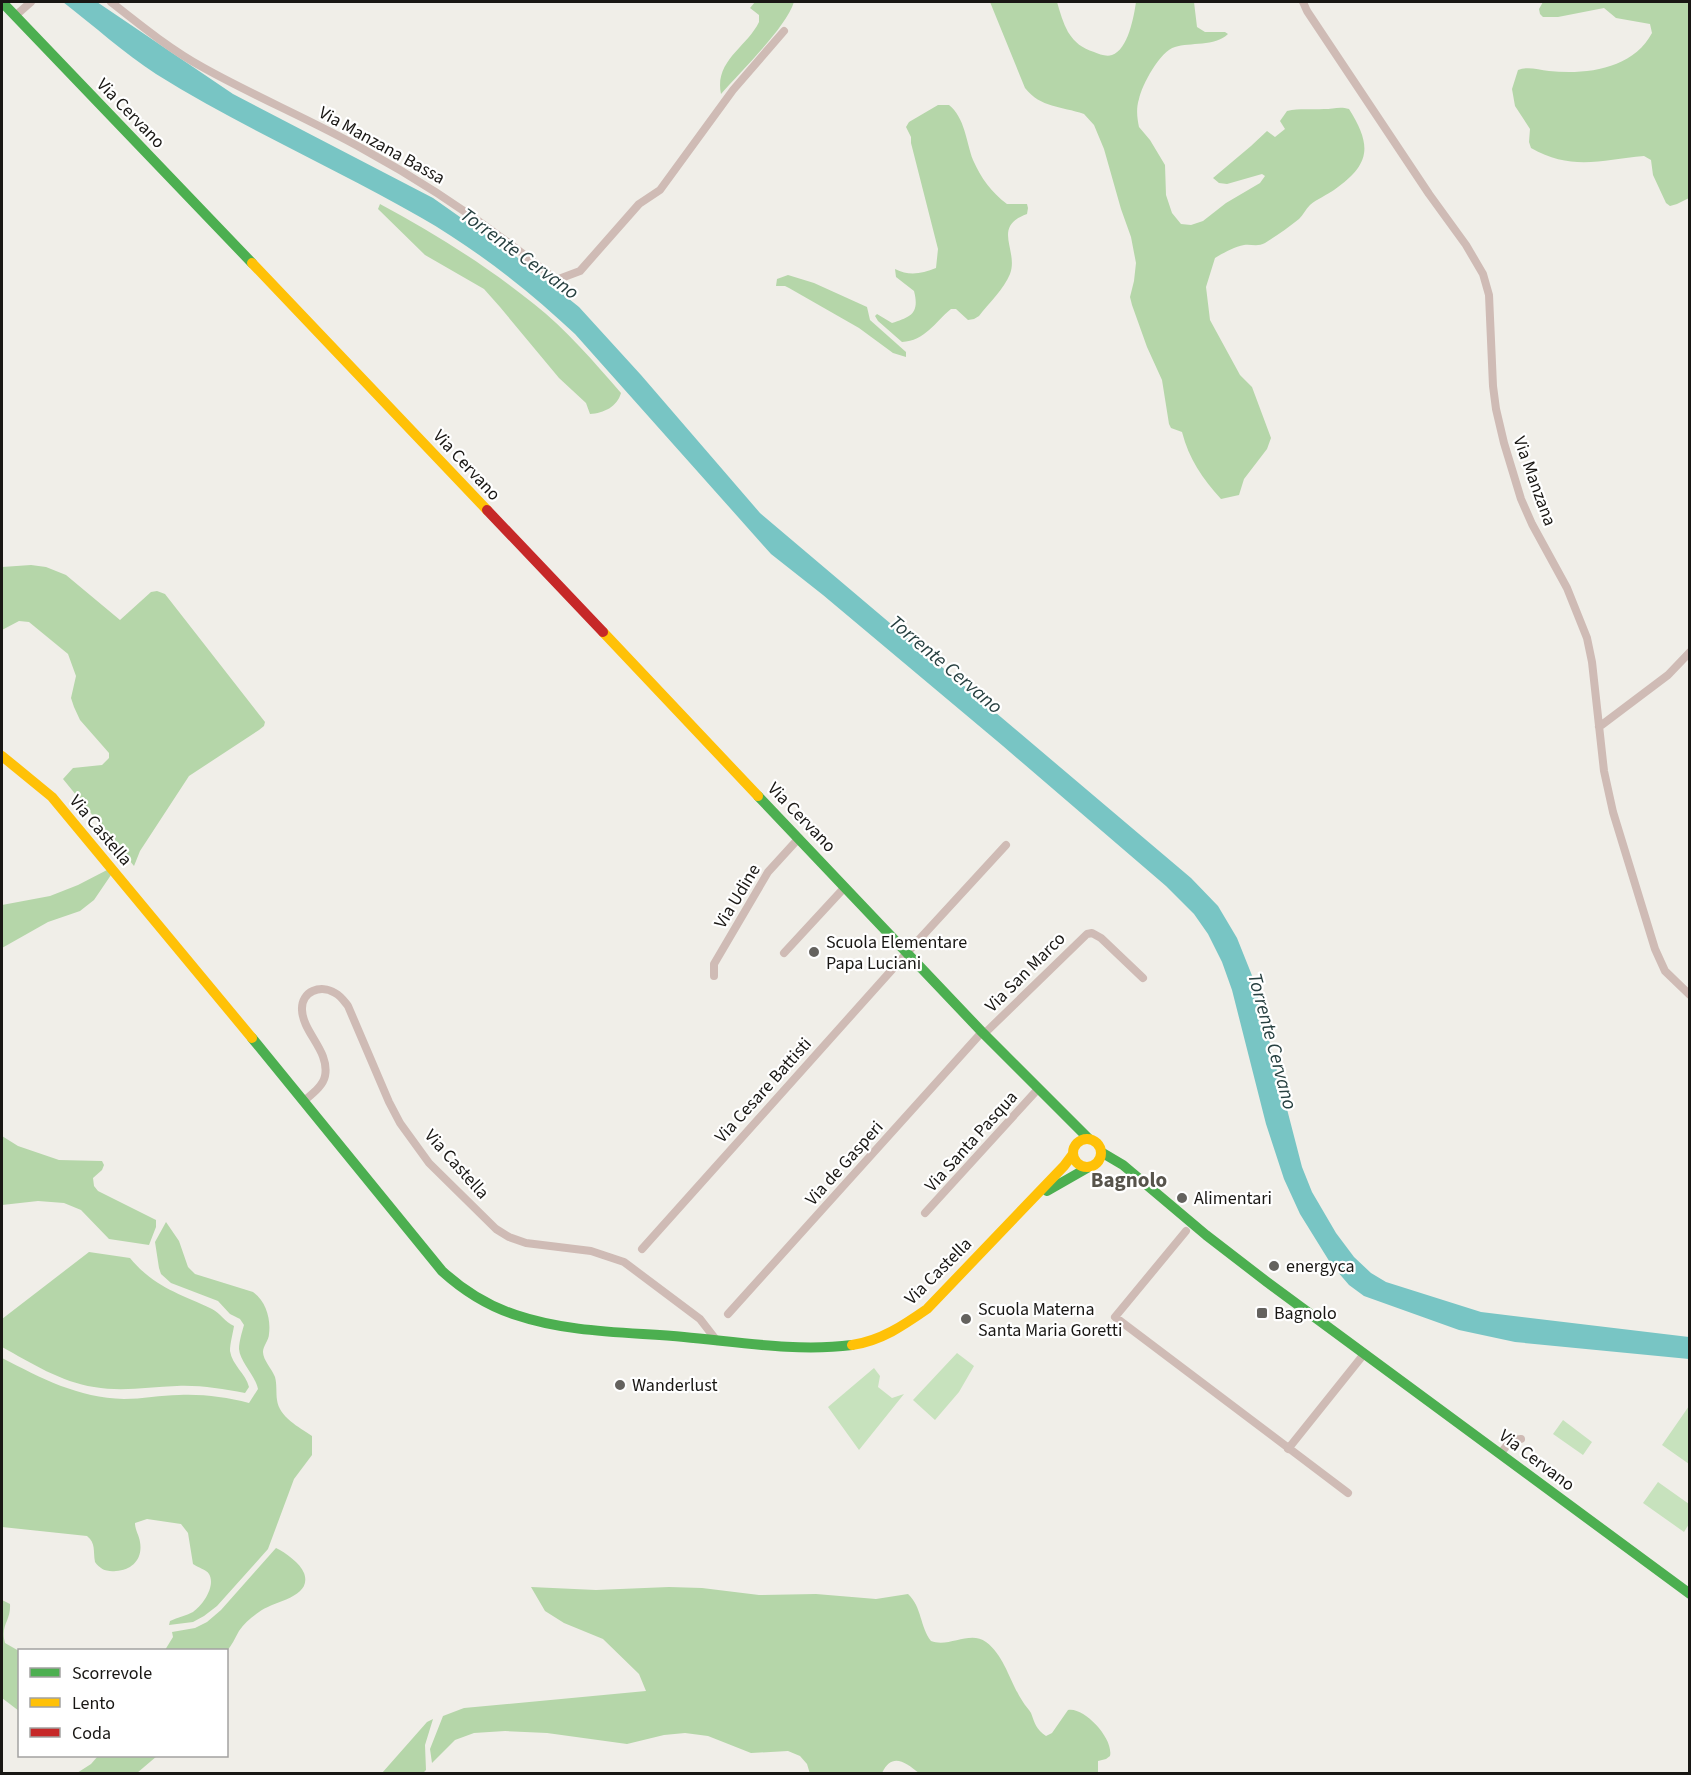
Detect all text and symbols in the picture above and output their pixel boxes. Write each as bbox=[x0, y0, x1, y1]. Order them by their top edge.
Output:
street label: Via Cervano bbox=[91, 73, 171, 154]
street label: Via Manzana Bassa bbox=[314, 100, 449, 191]
water label: Torrente Cervano bbox=[454, 201, 584, 306]
street label: Via Cervano bbox=[427, 424, 506, 506]
street label: Via Manzana bbox=[1507, 433, 1562, 529]
water label: Torrente Cervano bbox=[883, 609, 1008, 721]
street label: Via Cervano bbox=[762, 777, 842, 858]
street label: Via Castella bbox=[63, 789, 138, 871]
street label: Via Udine bbox=[708, 859, 767, 933]
street label: Via San Marco bbox=[980, 927, 1071, 1018]
place label: Scuola Elementare Papa Luciani bbox=[826, 930, 967, 976]
marker: Scuola Elementare Papa Luciani bbox=[807, 945, 821, 959]
water label: Torrente Cervano bbox=[1240, 970, 1304, 1113]
street label: Via Cesare Battisti bbox=[709, 1032, 818, 1149]
street label: Via Santa Pasqua bbox=[919, 1085, 1024, 1197]
street label: Via de Gasperi bbox=[800, 1116, 889, 1211]
street label: Via Castella bbox=[419, 1124, 495, 1205]
district label: Bagnolo bbox=[1091, 1165, 1167, 1195]
place label: Alimentari bbox=[1194, 1186, 1272, 1211]
marker: Alimentari bbox=[1175, 1191, 1189, 1205]
street label: Via Castella bbox=[899, 1232, 978, 1311]
place label: energyca bbox=[1286, 1254, 1355, 1279]
marker: energyca bbox=[1267, 1259, 1281, 1273]
place label: Scuola Materna Santa Maria Goretti bbox=[978, 1297, 1122, 1343]
place label: Bagnolo bbox=[1274, 1301, 1337, 1326]
marker: Bagnolo bbox=[1255, 1306, 1269, 1320]
marker: Scuola Materna Santa Maria Goretti bbox=[959, 1312, 973, 1326]
place label: Wanderlust bbox=[632, 1373, 718, 1398]
marker: Wanderlust bbox=[613, 1378, 627, 1392]
street label: Via Cervano bbox=[1494, 1424, 1580, 1497]
legend bbox=[18, 1649, 228, 1757]
text: Scorrevole bbox=[72, 1661, 152, 1686]
text: Lento bbox=[72, 1691, 115, 1716]
text: Coda bbox=[72, 1721, 111, 1746]

